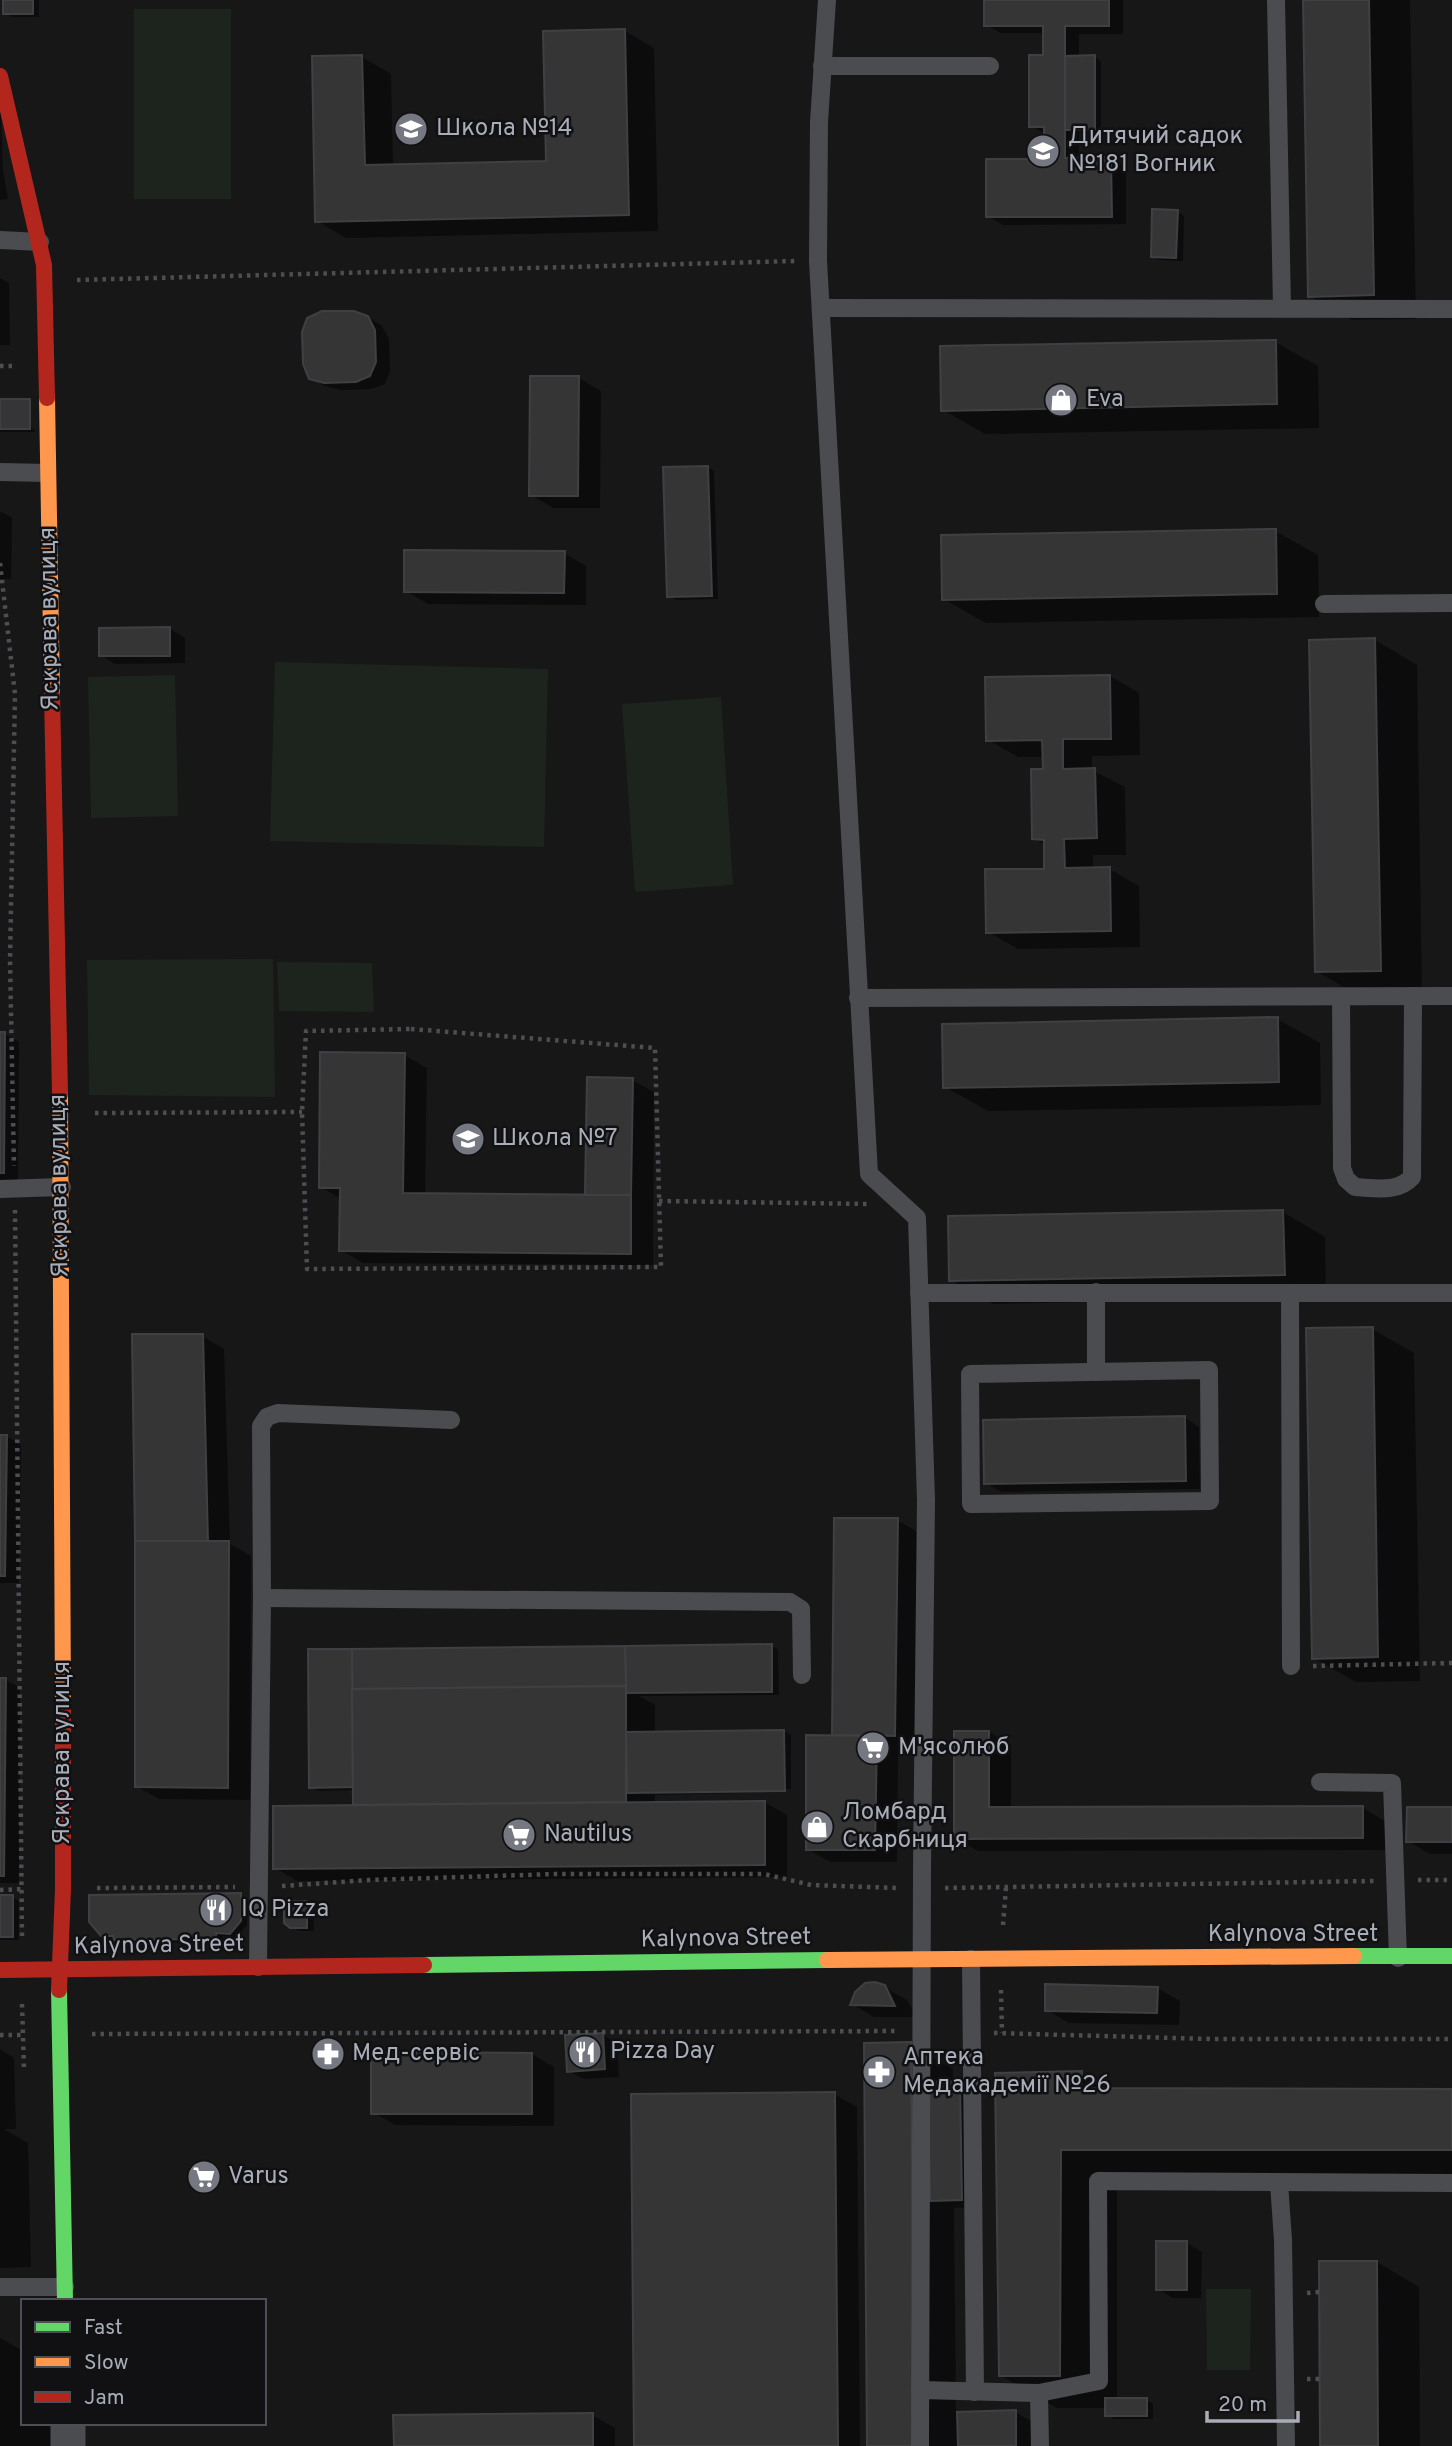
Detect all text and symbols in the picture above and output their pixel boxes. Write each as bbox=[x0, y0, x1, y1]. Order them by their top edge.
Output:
school or university icon: Школа №14 bbox=[392, 110, 430, 148]
place label: Школа №14 bbox=[436, 114, 573, 144]
place label: Дитячий садок №181 Вогник bbox=[1068, 122, 1243, 180]
school or university icon: Дитячий садок №181 Вогник bbox=[1024, 132, 1062, 170]
shop icon: Eva bbox=[1042, 381, 1080, 419]
place label: Eva bbox=[1086, 385, 1124, 415]
street label: Яскрава вулиця bbox=[33, 527, 67, 711]
street label: Яскрава вулиця bbox=[43, 1094, 77, 1278]
school or university icon: Школа №7 bbox=[449, 1120, 487, 1158]
place label: Школа №7 bbox=[492, 1124, 618, 1154]
street label: Яскрава вулиця bbox=[48, 1661, 78, 1845]
supermarket icon: М'ясолюб bbox=[854, 1729, 892, 1767]
place label: М'ясолюб bbox=[898, 1733, 1009, 1763]
place label: Ломбард Скарбниця bbox=[842, 1798, 968, 1856]
shop icon: Ломбард Скарбниця bbox=[798, 1808, 836, 1846]
supermarket icon: Nautilus bbox=[500, 1816, 538, 1854]
place label: Nautilus bbox=[544, 1820, 632, 1850]
restaurant icon: IQ Pizza bbox=[197, 1891, 235, 1929]
place label: IQ Pizza bbox=[241, 1895, 329, 1925]
street label: Kalynova Street bbox=[1208, 1920, 1378, 1950]
street label: Kalynova Street bbox=[640, 1923, 812, 1955]
street label: Kalynova Street bbox=[73, 1930, 245, 1962]
restaurant icon: Pizza Day bbox=[566, 2033, 604, 2071]
pharmacy icon: Мед-сервіс bbox=[309, 2035, 347, 2073]
place label: Pizza Day bbox=[610, 2037, 715, 2067]
place label: Мед-сервіс bbox=[352, 2039, 480, 2069]
place label: Аптека Медакадемії №26 bbox=[903, 2043, 1111, 2101]
pharmacy icon: Аптека Медакадемії №26 bbox=[860, 2053, 898, 2091]
supermarket icon: Varus bbox=[185, 2158, 223, 2196]
place label: Varus bbox=[228, 2162, 289, 2192]
legend bbox=[21, 2299, 266, 2425]
text: Fast bbox=[84, 2315, 123, 2342]
text: Slow bbox=[84, 2350, 129, 2377]
scale bar bbox=[1207, 2380, 1298, 2424]
text: Jam bbox=[84, 2385, 125, 2412]
text: 20 m bbox=[1218, 2392, 1267, 2419]

